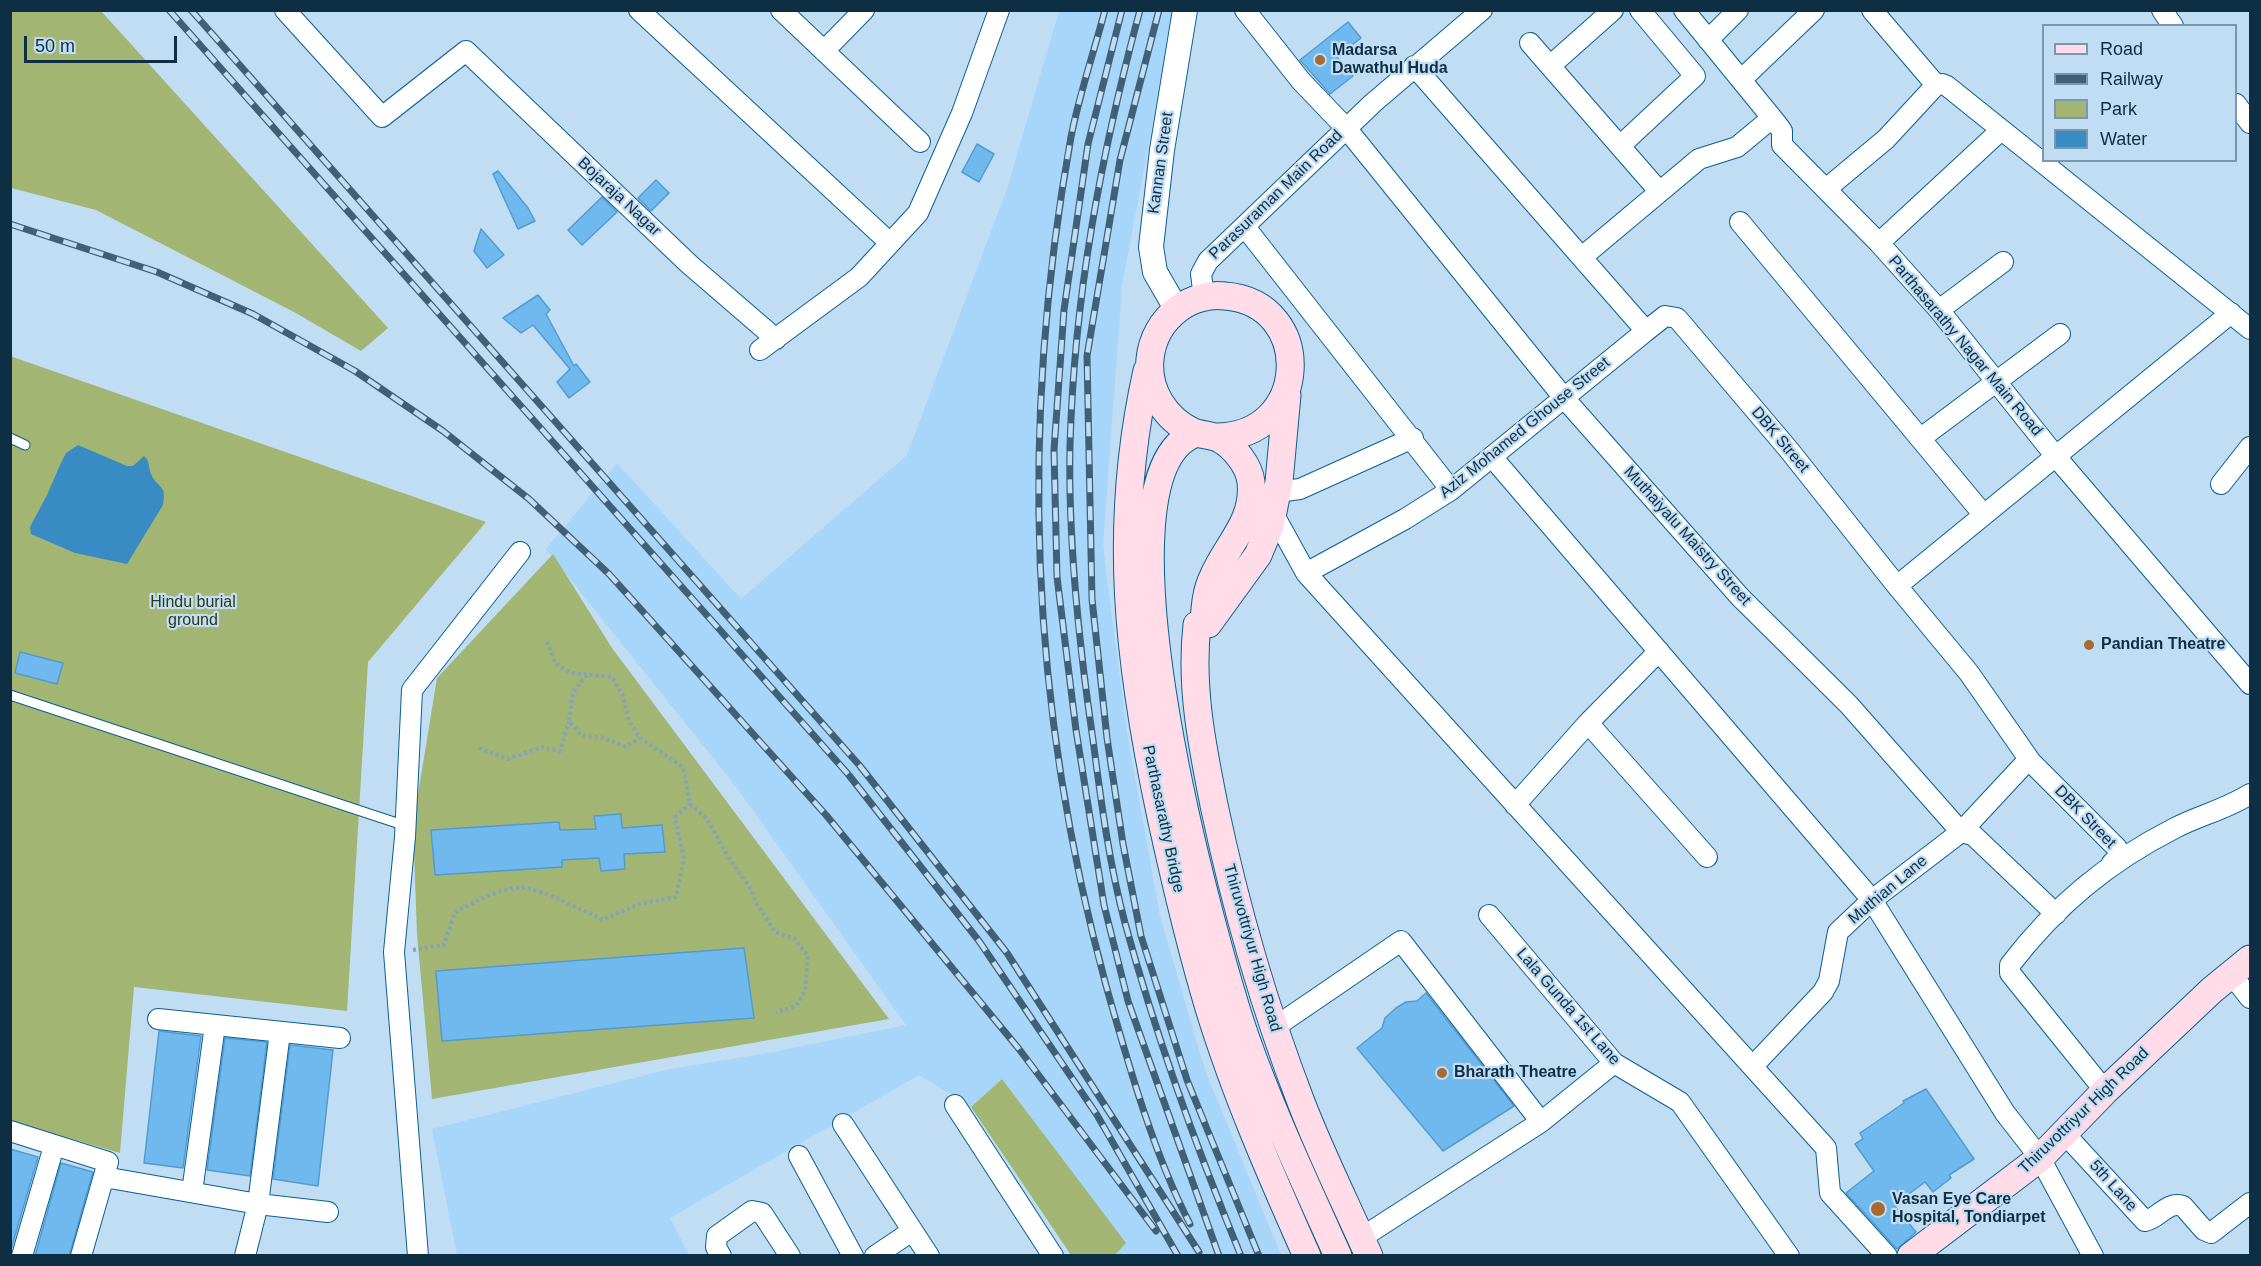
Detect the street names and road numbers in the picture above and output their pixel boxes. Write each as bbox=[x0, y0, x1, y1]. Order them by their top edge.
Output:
street label: Kannan Street bbox=[1144, 111, 1178, 215]
street label: Parasuraman Main Road bbox=[1205, 126, 1347, 264]
street label: Bojaraja Nagar bbox=[573, 154, 665, 240]
street label: Parthasarathy Nagar Main Road bbox=[1884, 252, 2046, 440]
street label: Aziz Mohamed Ghouse Street bbox=[1436, 353, 1614, 503]
street label: DBK Street bbox=[1747, 403, 1813, 477]
street label: Muthaiyalu Maistry Street bbox=[1619, 463, 1755, 609]
street label: Parthasarathy Bridge bbox=[1138, 743, 1188, 895]
street label: DBK Street bbox=[2050, 782, 2120, 852]
street label: Muthian Lane bbox=[1845, 851, 1931, 929]
street label: Thiruvottriyur High Road bbox=[1219, 862, 1285, 1034]
street label: Lala Gunda 1st Lane bbox=[1512, 945, 1624, 1069]
street label: Thiruvottriyur High Road bbox=[2015, 1044, 2153, 1178]
street label: 5th Lane bbox=[2085, 1156, 2141, 1216]

